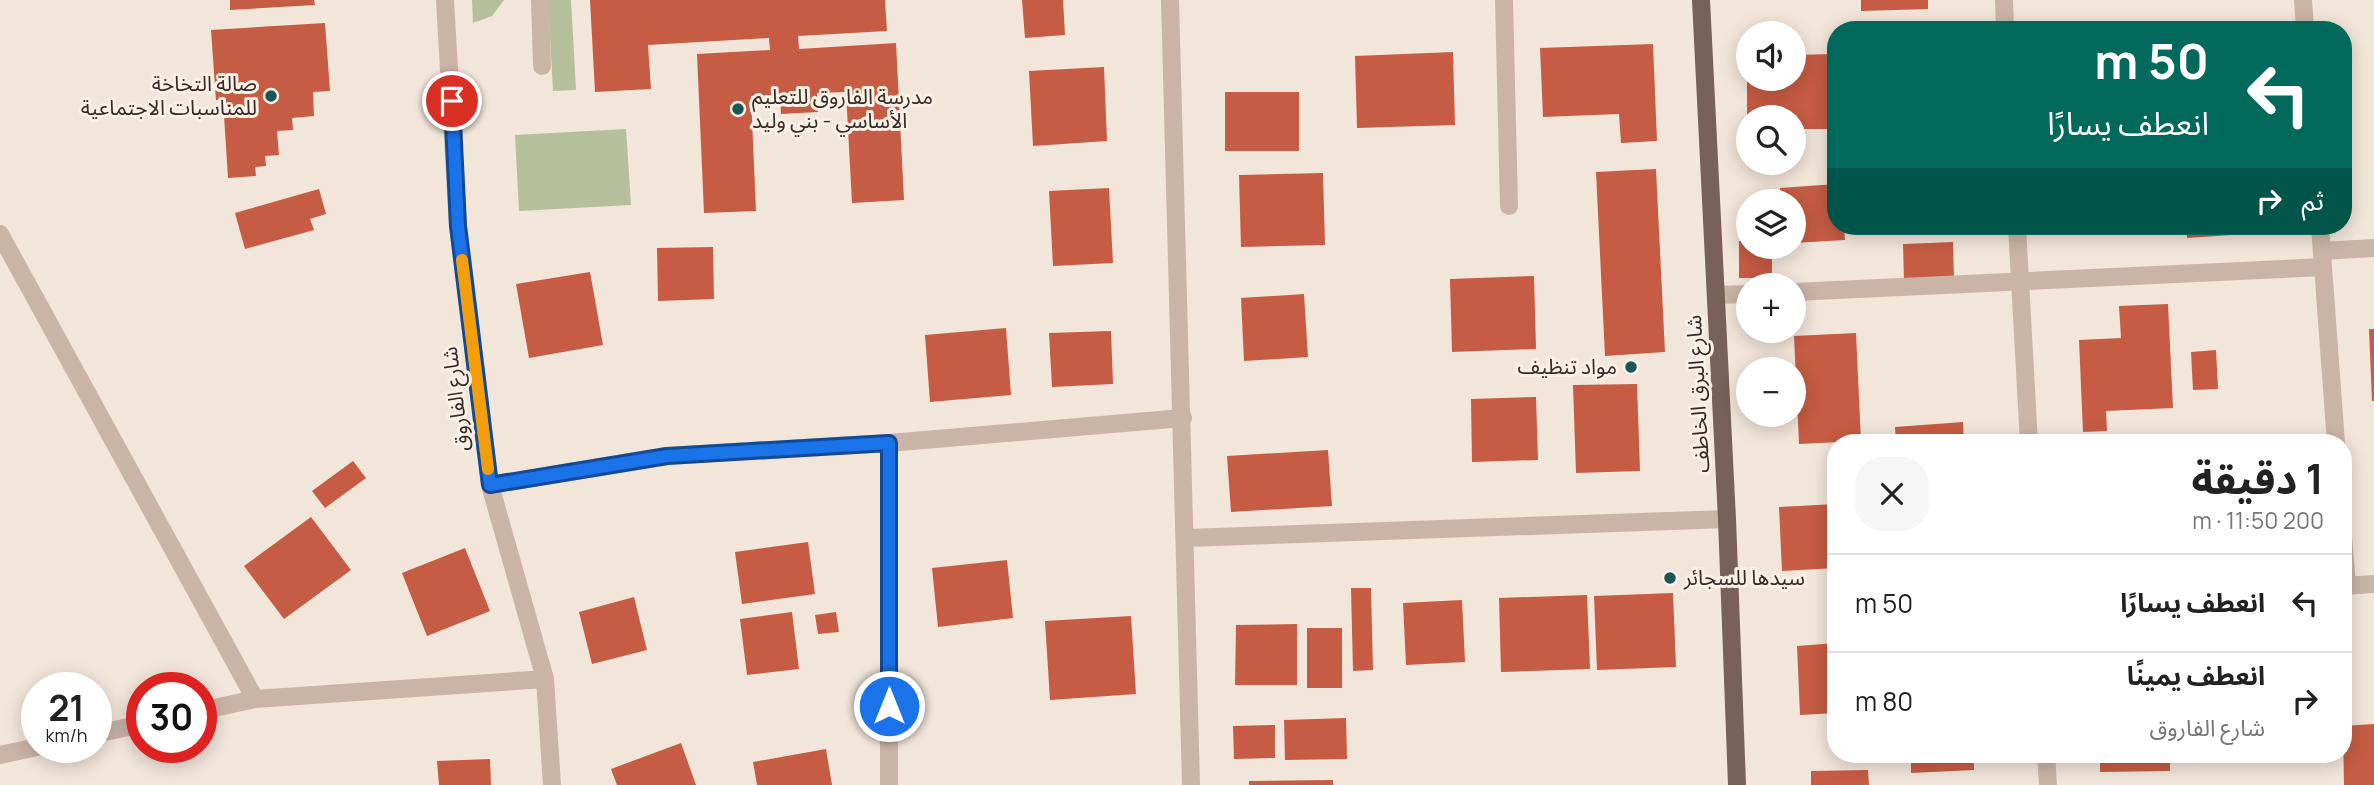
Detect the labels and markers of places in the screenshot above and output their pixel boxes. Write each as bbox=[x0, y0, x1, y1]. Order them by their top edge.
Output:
place label: صالة التخاخة للمناسبات الاجتماعية bbox=[81, 69, 257, 121]
pin bbox=[422, 71, 482, 131]
place label: مدرسة الفاروق للتعليم الأساسي - بني وليد bbox=[752, 82, 933, 137]
marker: صالة التخاخة للمناسبات الاجتماعية bbox=[263, 88, 279, 104]
marker: مدرسة الفاروق للتعليم الأساسي - بني وليد bbox=[730, 101, 746, 117]
place label: مواد تنظيف bbox=[1518, 352, 1617, 380]
marker: مواد تنظيف bbox=[1623, 359, 1639, 375]
place label: سيدها للسجائر bbox=[1683, 563, 1805, 591]
marker: سيدها للسجائر bbox=[1662, 570, 1678, 586]

